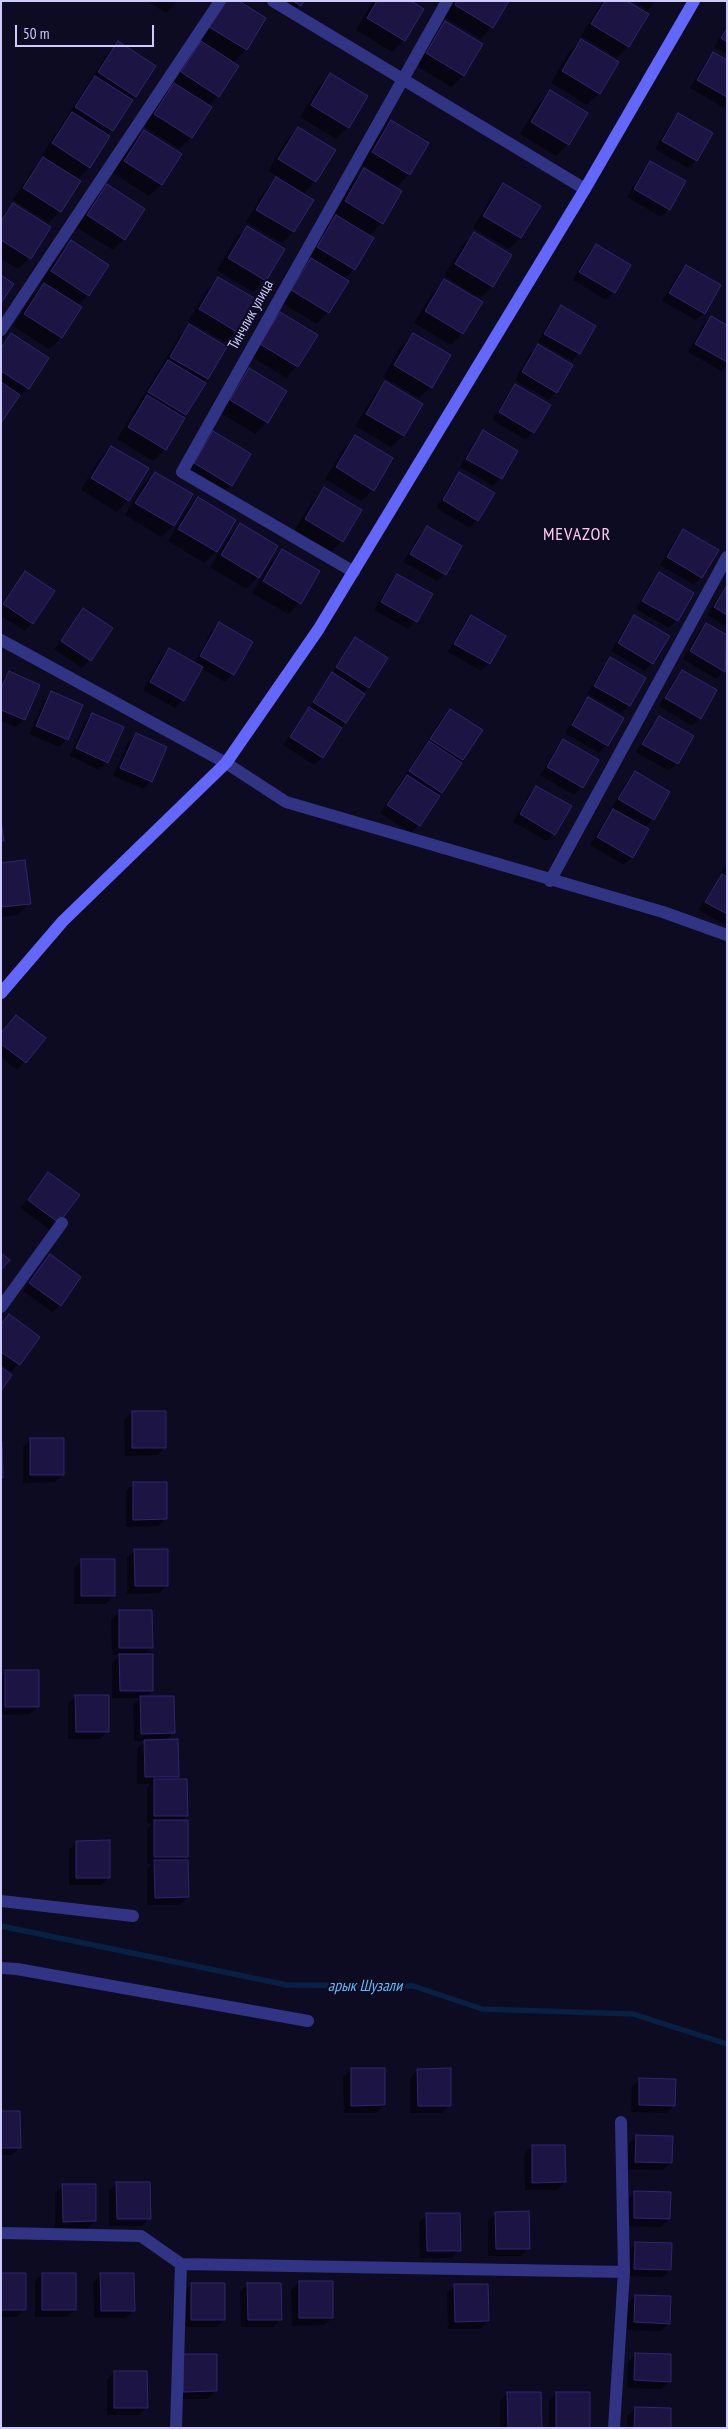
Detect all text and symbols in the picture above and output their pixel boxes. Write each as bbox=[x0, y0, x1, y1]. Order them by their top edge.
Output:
scale bar bbox=[18, 15, 156, 47]
text: 50 m bbox=[23, 24, 49, 43]
street label: Тинчлик улица bbox=[225, 277, 277, 353]
district label: MEVAZOR bbox=[542, 524, 612, 546]
water label: арык Шузали bbox=[328, 1976, 402, 1996]

